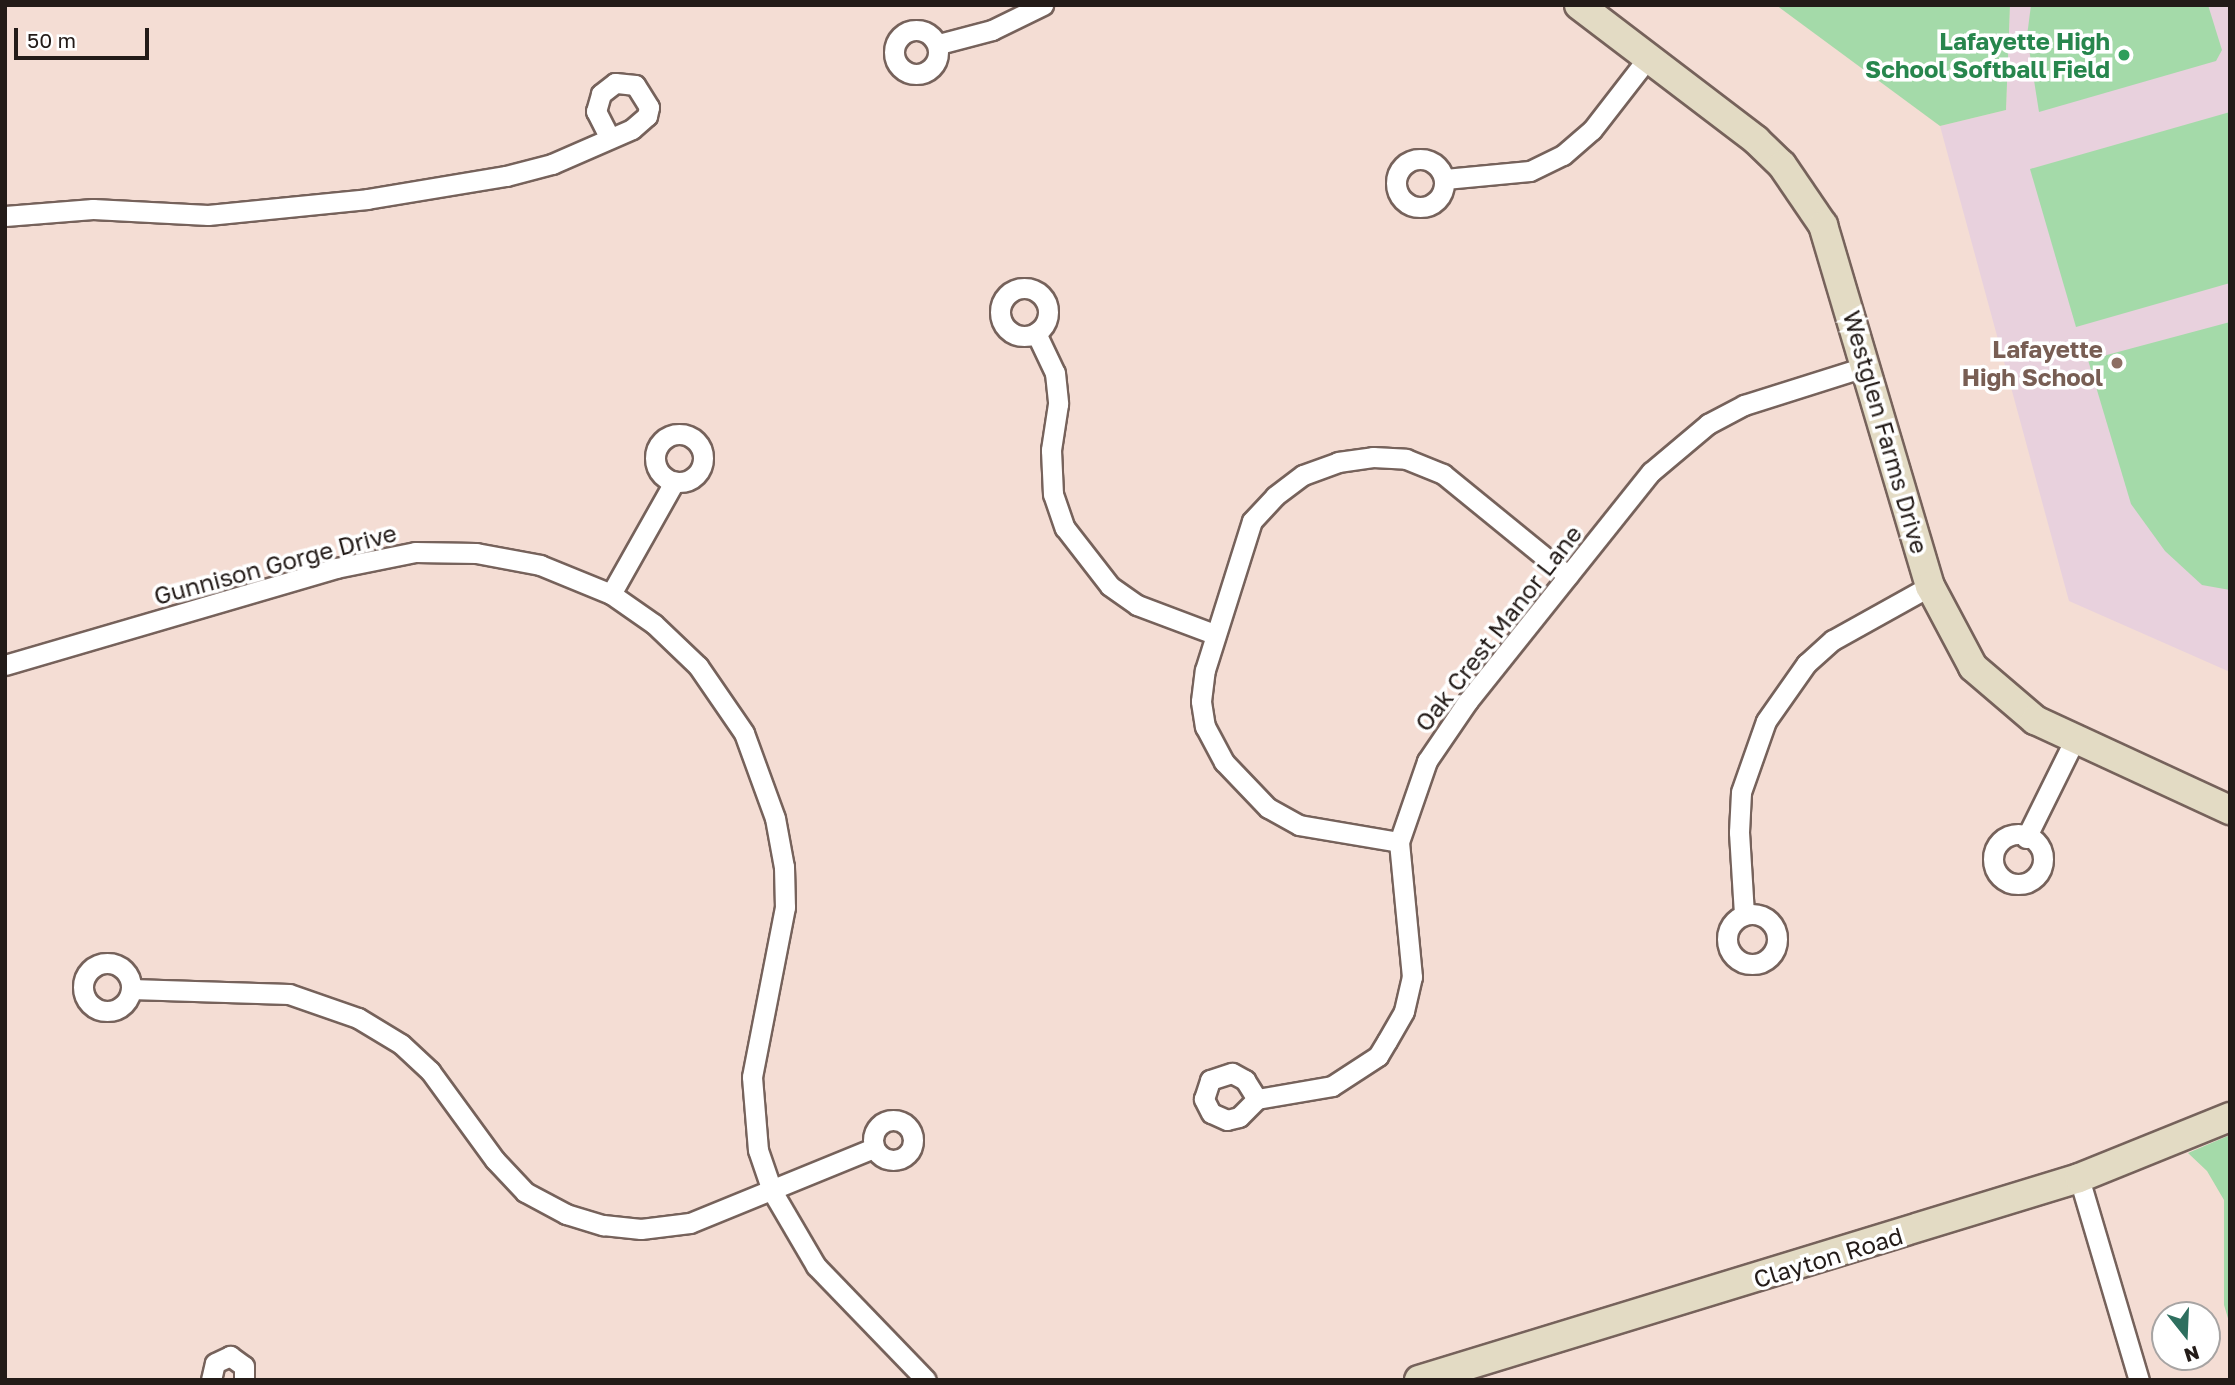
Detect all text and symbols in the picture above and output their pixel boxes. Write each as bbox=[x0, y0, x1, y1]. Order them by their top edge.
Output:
scale bar bbox=[18, 14, 152, 58]
text: 50 m bbox=[27, 27, 76, 53]
place label: Lafayette High School Softball Field bbox=[1865, 27, 2110, 83]
marker: Lafayette High School Softball Field bbox=[2116, 47, 2132, 63]
street label: Westglen Farms Drive bbox=[1838, 307, 1934, 557]
place label: Lafayette High School bbox=[1962, 335, 2103, 391]
marker: Lafayette High School bbox=[2109, 355, 2125, 371]
street label: Gunnison Gorge Drive bbox=[151, 518, 399, 610]
street label: Oak Crest Manor Lane bbox=[1409, 519, 1587, 737]
street label: Clayton Road bbox=[1750, 1221, 1906, 1293]
north arrow bbox=[2151, 1301, 2221, 1371]
text: N bbox=[2182, 1341, 2202, 1368]

